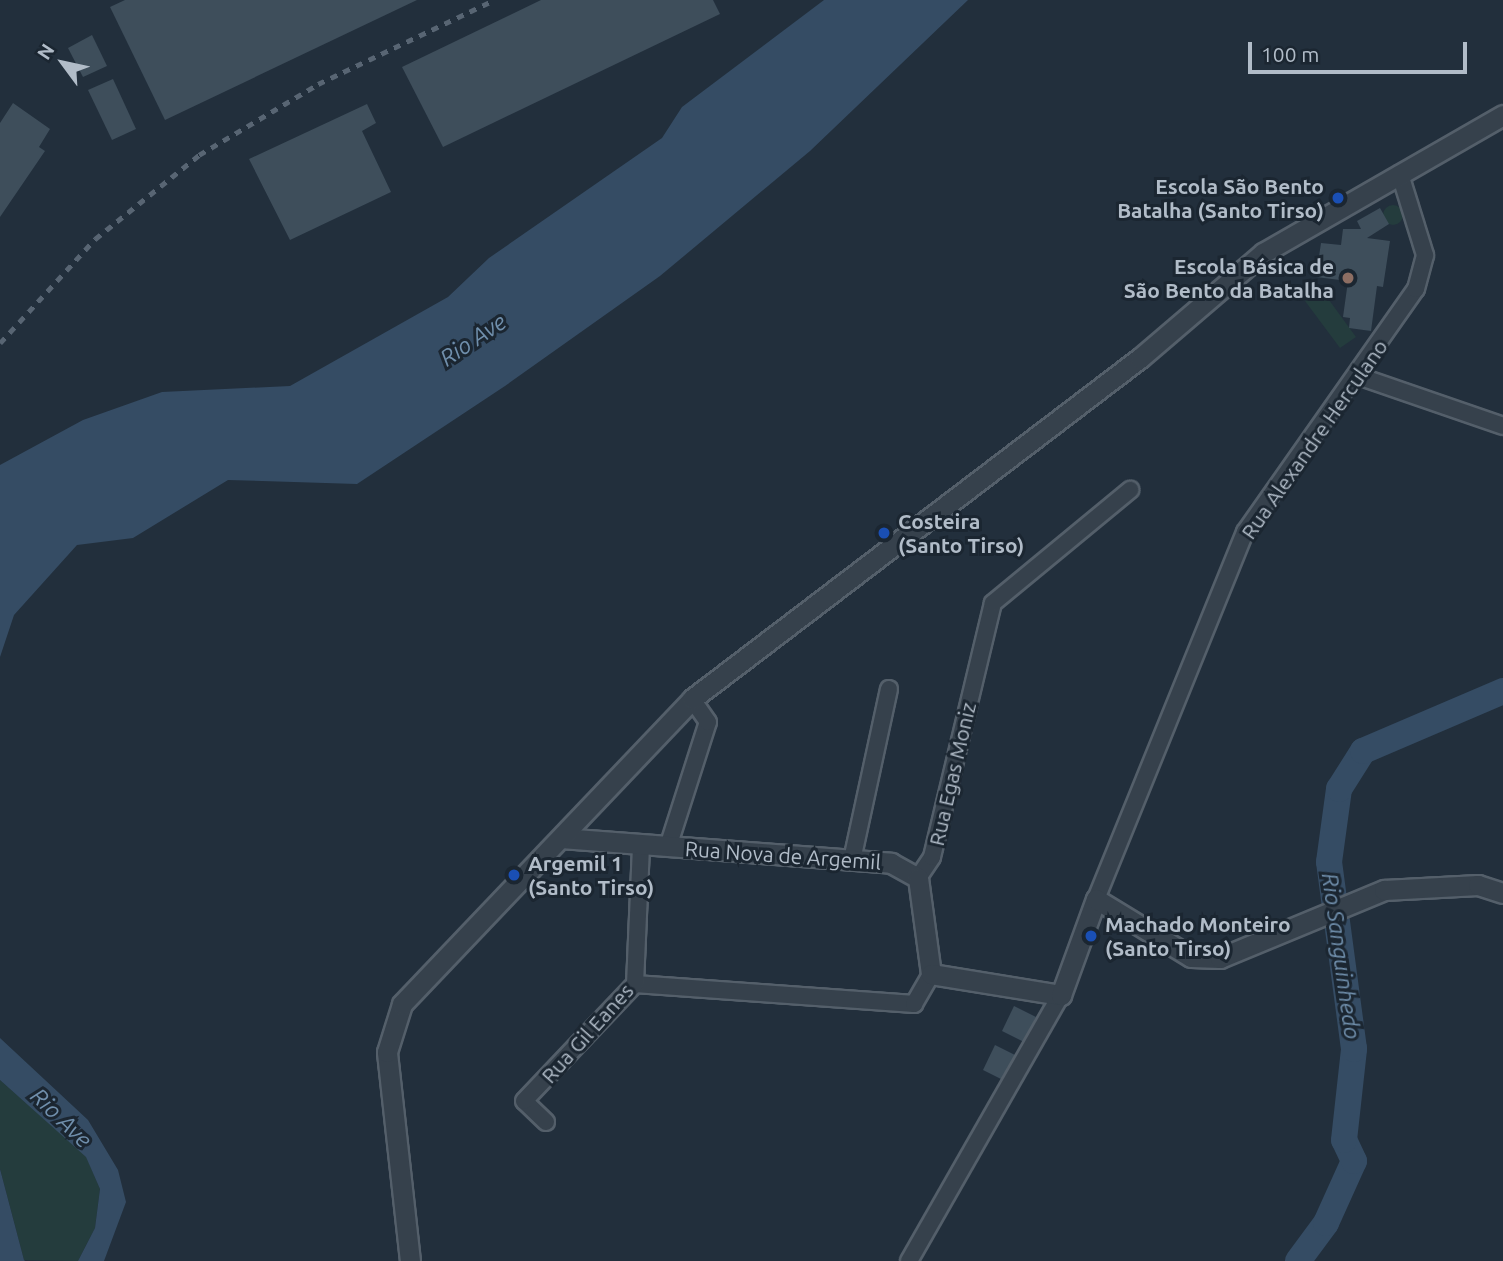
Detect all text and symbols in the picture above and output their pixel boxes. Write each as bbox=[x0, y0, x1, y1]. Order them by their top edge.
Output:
north arrow bbox=[28, 28, 98, 98]
scale bar bbox=[1251, 28, 1470, 72]
text: N bbox=[32, 40, 58, 64]
text: 100 m bbox=[1261, 42, 1319, 66]
place label: Escola São Bento Batalha (Santo Tirso) bbox=[1117, 173, 1324, 223]
marker: Escola São Bento Batalha (Santo Tirso) bbox=[1330, 190, 1346, 206]
place label: Escola Básica de São Bento da Batalha bbox=[1124, 253, 1334, 303]
marker: Escola Básica de São Bento da Batalha bbox=[1340, 270, 1356, 286]
water label: Rio Ave bbox=[435, 308, 511, 372]
street label: Rua Alexandre Herculano bbox=[1235, 334, 1393, 544]
place label: Costeira (Santo Tirso) bbox=[898, 508, 1024, 558]
marker: Costeira (Santo Tirso) bbox=[876, 525, 892, 541]
street label: Rua Egas Moniz bbox=[923, 700, 981, 848]
street label: Rua Nova de Argemil bbox=[684, 836, 882, 874]
place label: Argemil 1 (Santo Tirso) bbox=[528, 850, 654, 900]
marker: Argemil 1 (Santo Tirso) bbox=[506, 867, 522, 883]
water label: Rio Sanguinhedo bbox=[1316, 871, 1366, 1041]
place label: Machado Monteiro (Santo Tirso) bbox=[1105, 911, 1291, 961]
marker: Machado Monteiro (Santo Tirso) bbox=[1083, 928, 1099, 944]
street label: Rua Gil Eanes bbox=[536, 978, 638, 1088]
water label: Rio Ave bbox=[25, 1082, 97, 1154]

